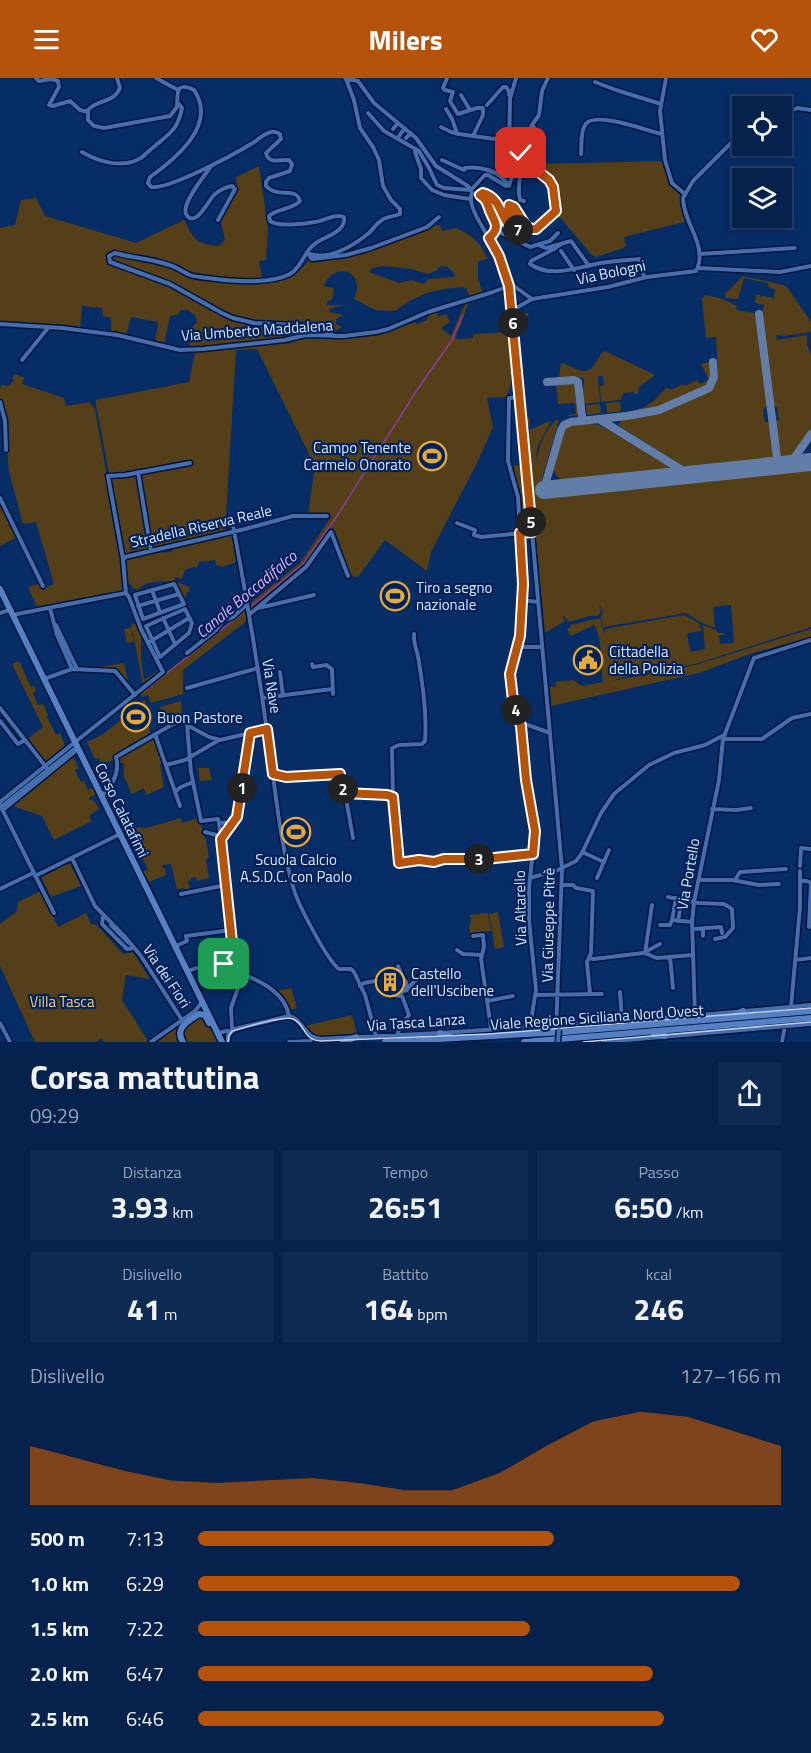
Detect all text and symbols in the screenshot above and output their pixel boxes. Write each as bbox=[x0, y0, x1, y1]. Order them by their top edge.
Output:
text: Milers bbox=[369, 19, 442, 60]
icon: menu bbox=[30, 23, 63, 56]
icon: heart bbox=[748, 23, 781, 56]
map controls bbox=[732, 96, 792, 228]
button: locate bbox=[732, 96, 792, 156]
pin bbox=[495, 127, 546, 178]
icon: check bbox=[504, 136, 537, 169]
button: layers bbox=[732, 168, 792, 228]
pin: 7 bbox=[503, 215, 533, 245]
text: 7 bbox=[514, 218, 522, 242]
street label: Via Bologni bbox=[574, 253, 648, 291]
pin: 6 bbox=[498, 308, 528, 338]
text: 6 bbox=[509, 311, 517, 335]
street label: Via Umberto Maddalena bbox=[180, 313, 334, 347]
place label: Campo Tenente Carmelo Onorato bbox=[304, 436, 411, 476]
sports icon: Campo Tenente Carmelo Onorato bbox=[416, 440, 448, 472]
street label: Stradella Riserva Reale bbox=[128, 499, 274, 553]
pin: 5 bbox=[516, 507, 546, 537]
text: 5 bbox=[527, 510, 535, 534]
water label: Canale Boccadifalco bbox=[190, 544, 303, 644]
place label: Tiro a segno nazionale bbox=[416, 576, 493, 616]
sports icon: Tiro a segno nazionale bbox=[379, 580, 411, 612]
place label: Cittadella della Polizia bbox=[609, 640, 684, 680]
public building icon: Cittadella della Polizia bbox=[572, 644, 604, 676]
street label: Via Nave bbox=[256, 657, 288, 715]
pin: 4 bbox=[501, 695, 531, 725]
text: 4 bbox=[512, 698, 520, 722]
sports icon: Buon Pastore bbox=[120, 701, 152, 733]
place label: Buon Pastore bbox=[157, 706, 243, 729]
street label: Corso Calatafimi bbox=[89, 759, 155, 861]
pin: 1 bbox=[227, 773, 257, 803]
pin: 2 bbox=[328, 774, 358, 804]
text: 1 bbox=[238, 776, 246, 800]
text: 2 bbox=[339, 777, 347, 801]
sports icon: Scuola Calcio A.S.D.C. con Paolo bbox=[280, 816, 312, 848]
street label: Via Portello bbox=[670, 836, 706, 912]
pin: 3 bbox=[464, 844, 494, 874]
text: 3 bbox=[475, 847, 483, 871]
place label: Scuola Calcio A.S.D.C. con Paolo bbox=[240, 848, 352, 888]
street label: Via Giuseppe Pitrè bbox=[536, 867, 560, 983]
street label: Via Altarello bbox=[508, 870, 532, 946]
pin bbox=[198, 938, 249, 989]
street label: Via dei Fiori bbox=[137, 940, 197, 1012]
icon: arrive bbox=[207, 947, 240, 980]
place label: Castello dell'Uscibene bbox=[411, 962, 494, 1002]
building icon: Castello dell'Uscibene bbox=[374, 966, 406, 998]
park label: Villa Tasca bbox=[30, 990, 95, 1013]
street label: Viale Regione Siciliana Nord Ovest bbox=[490, 998, 705, 1036]
street label: Via Tasca Lanza bbox=[366, 1007, 466, 1037]
text: Corsa mattutina bbox=[30, 1052, 260, 1102]
button: share bbox=[718, 1062, 781, 1125]
text: 09:29 bbox=[30, 1100, 79, 1131]
text: Distanza bbox=[123, 1160, 182, 1184]
text: Tempo bbox=[383, 1160, 428, 1184]
text: Passo bbox=[638, 1160, 679, 1184]
text: 3.93 bbox=[111, 1184, 169, 1230]
text: 26:51 bbox=[368, 1184, 443, 1230]
text: 6:50 bbox=[614, 1184, 672, 1230]
text: km bbox=[169, 1200, 193, 1224]
text: /km bbox=[672, 1200, 703, 1224]
text: Dislivello bbox=[122, 1262, 182, 1286]
text: Battito bbox=[382, 1262, 429, 1286]
text: kcal bbox=[646, 1262, 672, 1286]
text: 41 bbox=[127, 1286, 161, 1332]
text: 164 bbox=[363, 1286, 414, 1332]
text: 246 bbox=[634, 1286, 684, 1332]
text: m bbox=[161, 1302, 177, 1326]
text: bpm bbox=[414, 1302, 448, 1326]
text: Dislivello bbox=[30, 1360, 105, 1391]
text: 127–166 m bbox=[680, 1360, 781, 1391]
text: 500 m bbox=[30, 1523, 85, 1554]
text: 7:13 bbox=[126, 1523, 164, 1554]
text: 1.0 km bbox=[30, 1568, 89, 1599]
text: 6:29 bbox=[126, 1568, 164, 1599]
text: 1.5 km bbox=[30, 1613, 89, 1644]
text: 7:22 bbox=[126, 1613, 164, 1644]
text: 2.0 km bbox=[30, 1658, 89, 1689]
text: 6:47 bbox=[126, 1658, 164, 1689]
text: 2.5 km bbox=[30, 1703, 89, 1734]
text: 6:46 bbox=[126, 1703, 164, 1734]

